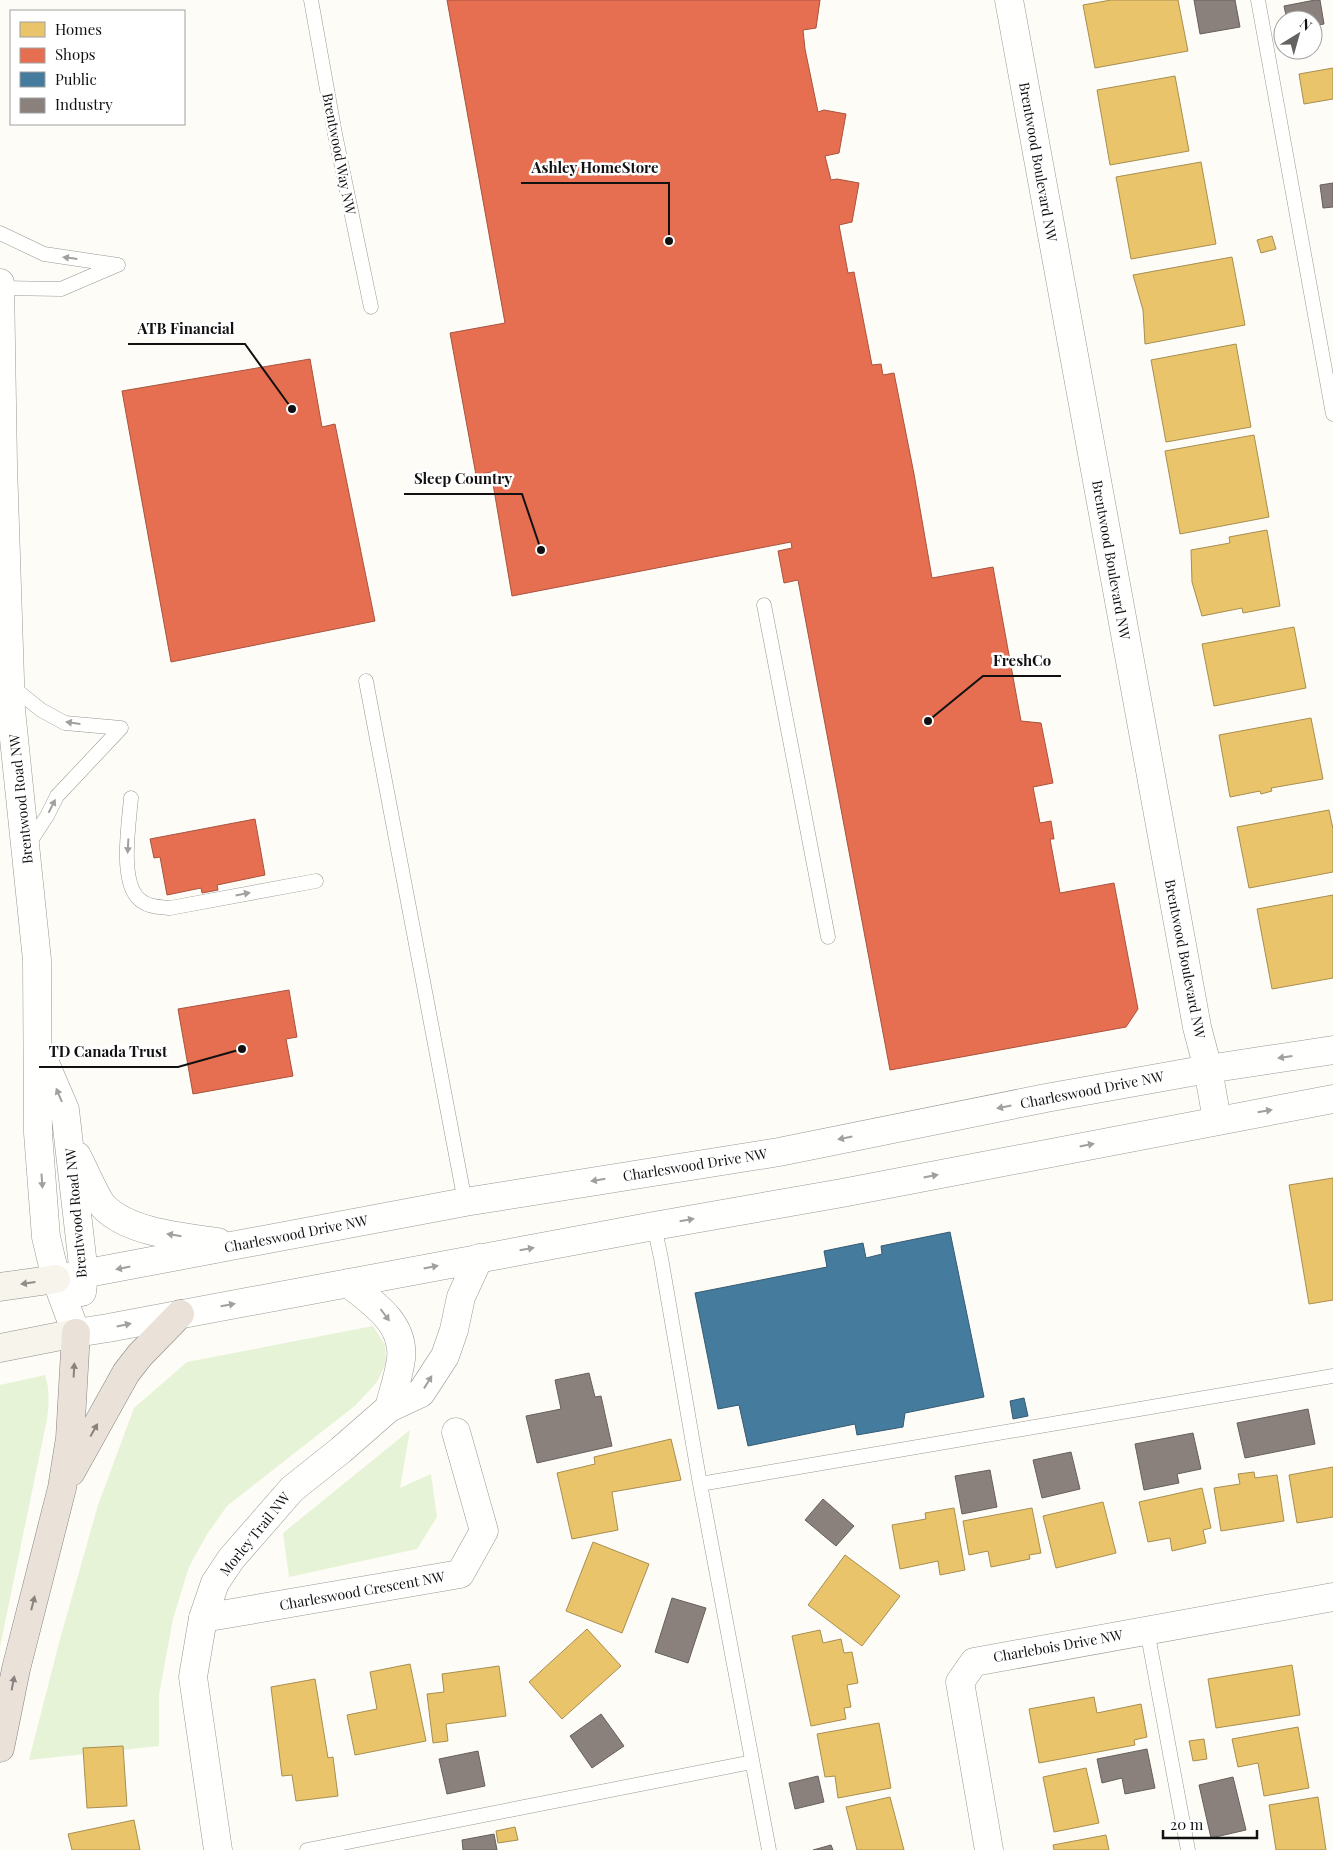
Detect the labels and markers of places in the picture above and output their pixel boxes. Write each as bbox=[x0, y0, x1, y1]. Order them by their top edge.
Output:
callout: Ashley HomeStore bbox=[521, 153, 669, 183]
callout: ATB Financial bbox=[128, 314, 245, 344]
callout: Sleep Country bbox=[404, 464, 522, 494]
callout: FreshCo bbox=[983, 646, 1061, 676]
callout: TD Canada Trust bbox=[39, 1037, 178, 1067]

